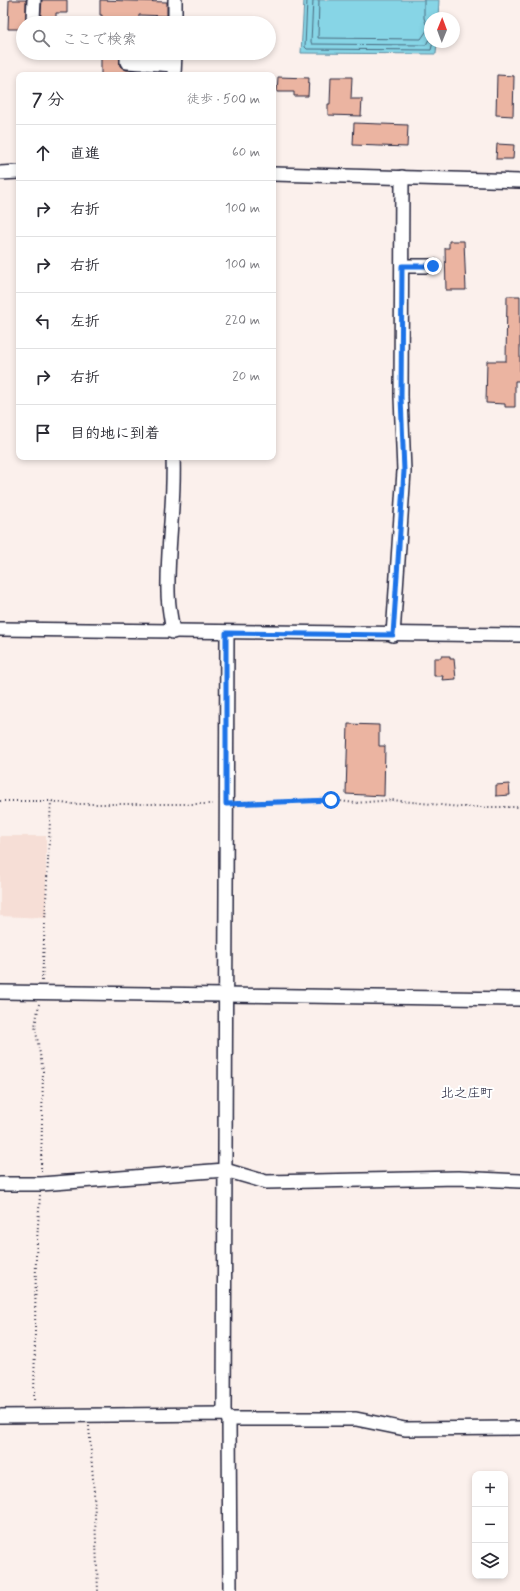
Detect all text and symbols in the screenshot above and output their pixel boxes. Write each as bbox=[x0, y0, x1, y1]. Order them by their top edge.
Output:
north arrow bbox=[424, 12, 460, 48]
search box bbox=[16, 16, 276, 60]
icon: search bbox=[30, 27, 52, 49]
text: ここで検索 bbox=[62, 30, 137, 50]
text: 7 分 bbox=[32, 89, 64, 111]
text: 徒歩 · 500 m bbox=[187, 91, 260, 108]
icon: ahead bbox=[32, 142, 54, 164]
text: 直進 bbox=[70, 144, 100, 164]
text: 60 m bbox=[232, 144, 260, 161]
icon: right bbox=[32, 198, 54, 220]
text: 右折 bbox=[70, 200, 100, 220]
text: 100 m bbox=[225, 200, 260, 217]
icon: right bbox=[32, 254, 54, 276]
text: 右折 bbox=[70, 256, 100, 276]
text: 100 m bbox=[225, 256, 260, 273]
route end bbox=[424, 257, 442, 275]
icon: left bbox=[32, 310, 54, 332]
text: 左折 bbox=[70, 312, 100, 332]
text: 220 m bbox=[225, 312, 260, 329]
icon: right bbox=[32, 366, 54, 388]
text: 右折 bbox=[70, 368, 100, 388]
text: 20 m bbox=[232, 368, 260, 385]
icon: arrive bbox=[32, 422, 54, 444]
text: 目的地に到着 bbox=[70, 424, 160, 444]
route start bbox=[322, 791, 340, 809]
district label: 北之庄町 bbox=[441, 1085, 493, 1102]
map controls bbox=[472, 1471, 508, 1579]
button: + bbox=[472, 1471, 508, 1507]
button: − bbox=[472, 1507, 508, 1543]
button: layers bbox=[472, 1543, 508, 1579]

